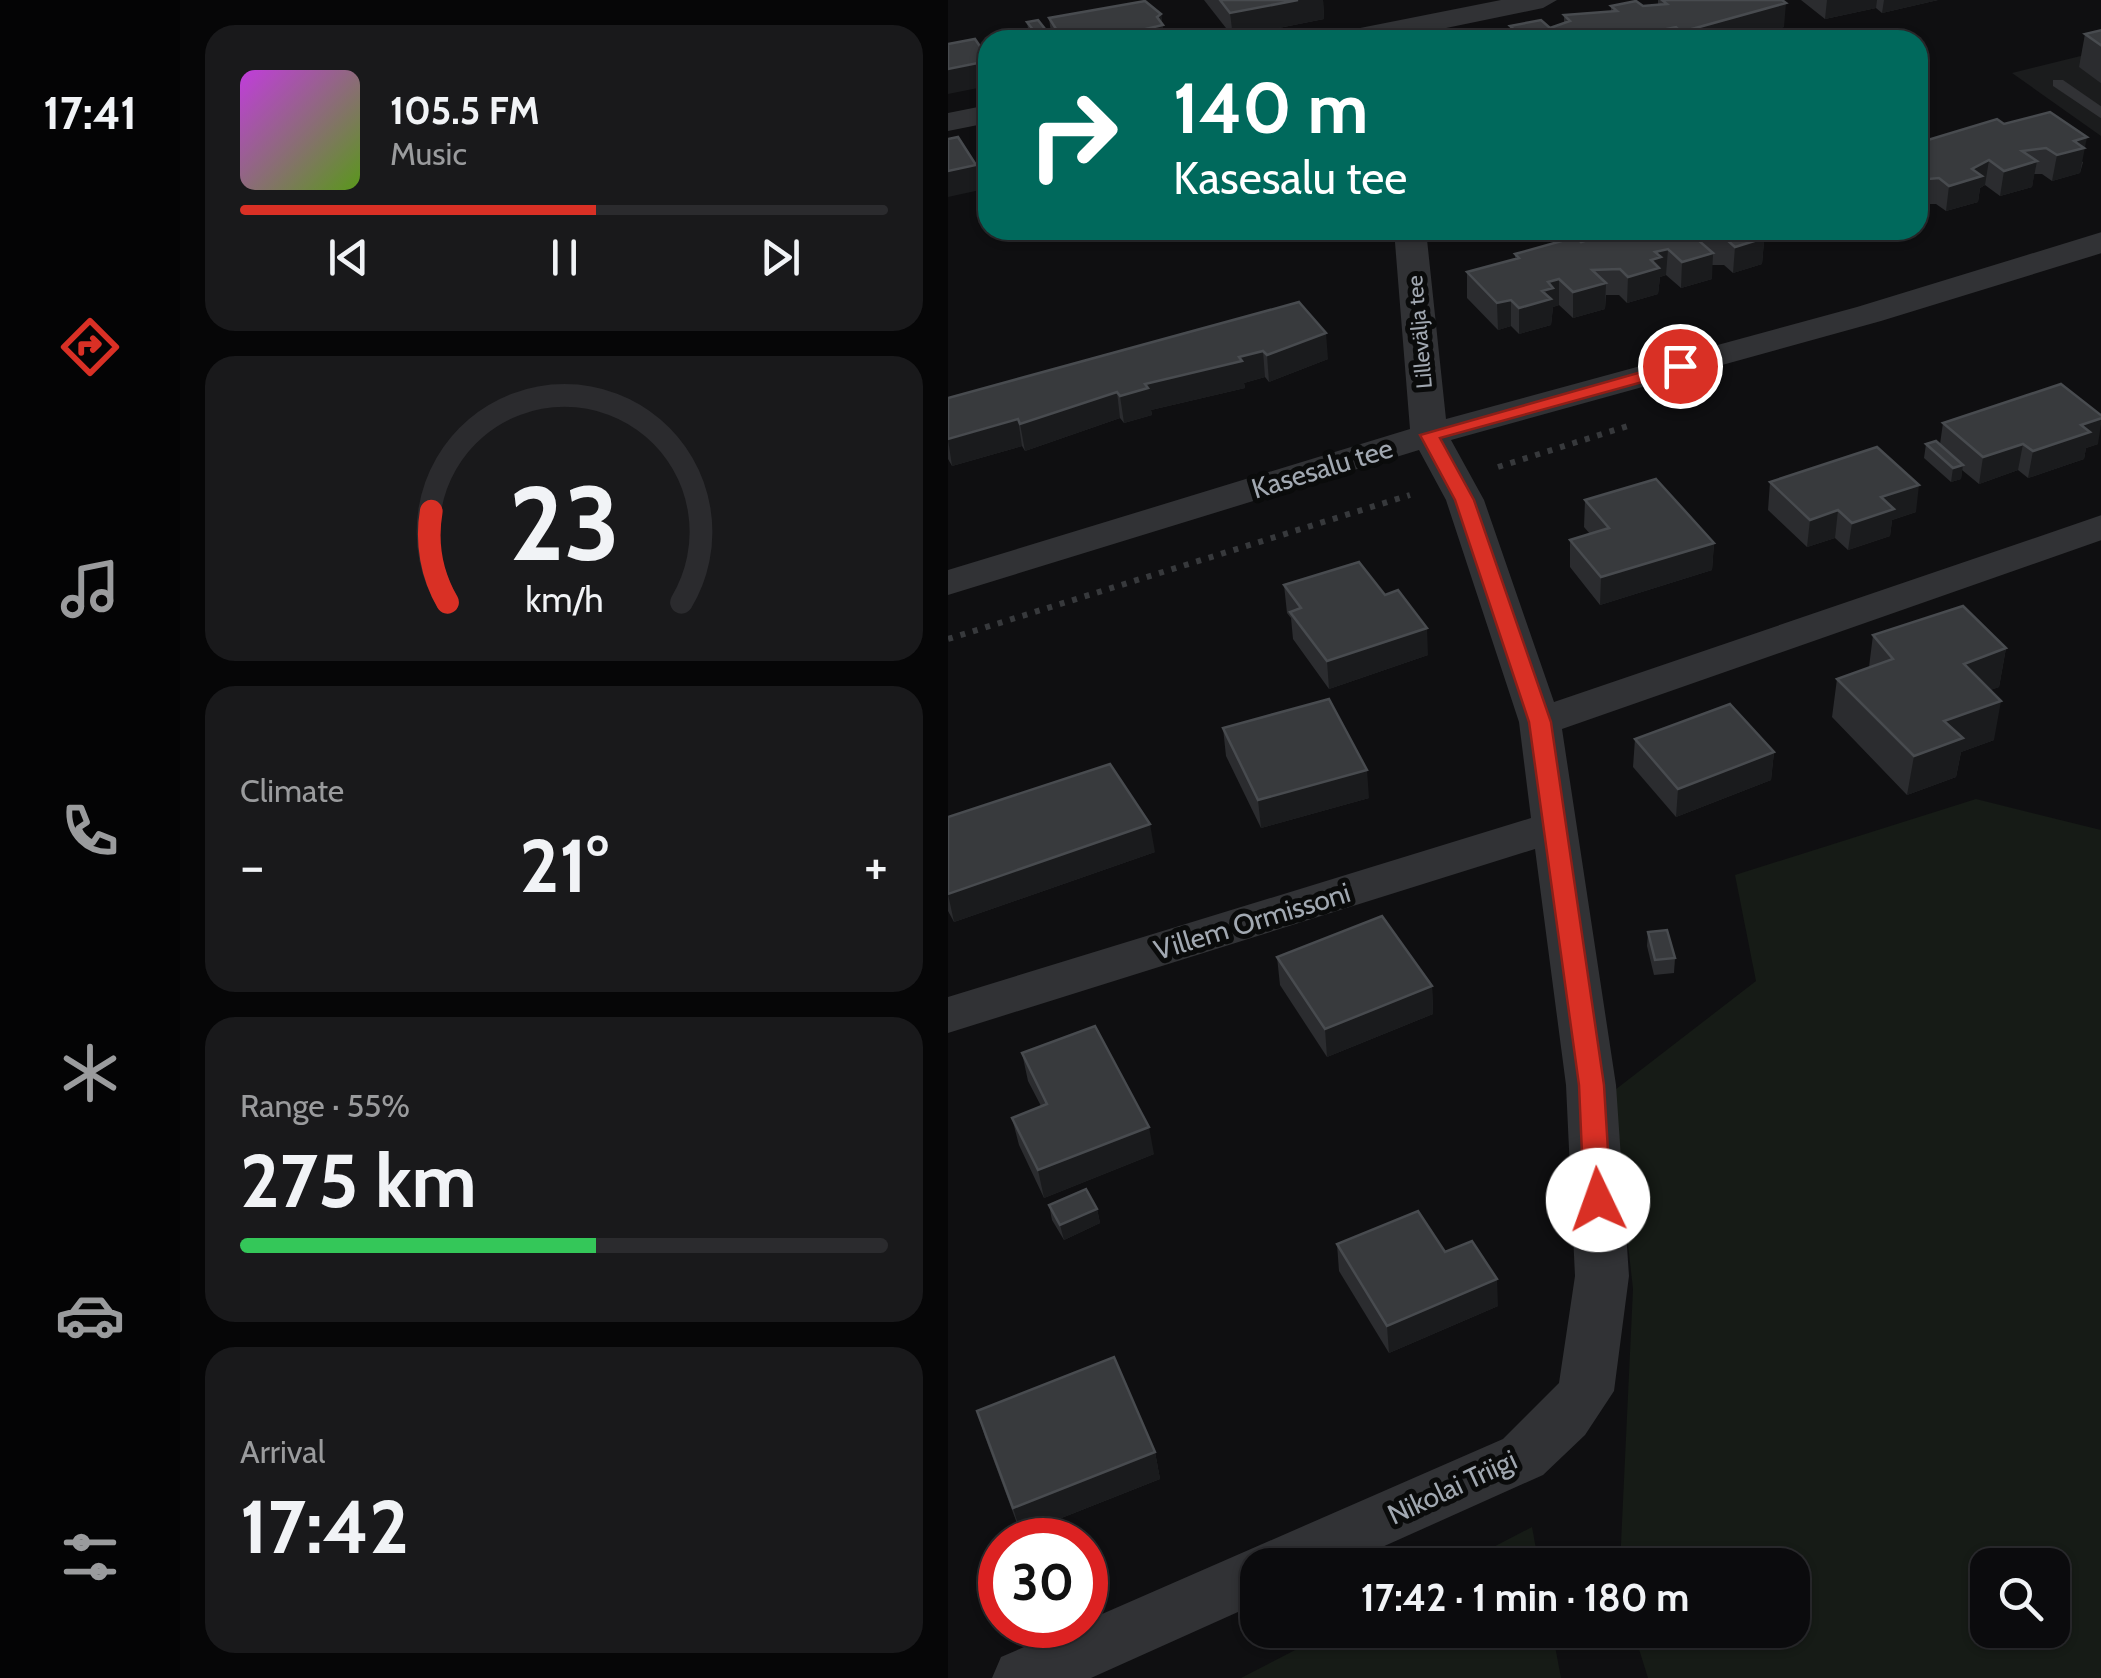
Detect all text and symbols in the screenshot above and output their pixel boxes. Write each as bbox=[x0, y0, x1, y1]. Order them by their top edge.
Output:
text: 140 m bbox=[1173, 65, 1368, 151]
icon: right bbox=[1008, 70, 1138, 200]
text: 17:41 bbox=[43, 86, 137, 140]
text: 105.5 FM bbox=[390, 87, 540, 134]
text: Music bbox=[390, 134, 467, 173]
text: Kasesalu tee bbox=[1173, 151, 1407, 205]
icon: previous bbox=[321, 230, 376, 285]
icon: pause bbox=[537, 230, 592, 285]
icon: next bbox=[753, 230, 808, 285]
street label: Lillevälja tee bbox=[1401, 274, 1438, 390]
icon: directions bbox=[55, 312, 125, 382]
pin bbox=[1638, 324, 1723, 409]
icon: arrive bbox=[1653, 339, 1708, 394]
street label: Kasesalu tee bbox=[1247, 430, 1397, 506]
text: 23 bbox=[508, 460, 620, 586]
icon: music bbox=[55, 554, 125, 624]
text: km/h bbox=[525, 578, 603, 621]
text: Climate bbox=[240, 771, 344, 810]
icon: phone bbox=[55, 796, 125, 866]
text: 21° bbox=[519, 820, 609, 911]
text: − bbox=[240, 832, 264, 899]
text: + bbox=[864, 832, 888, 899]
street label: Villem Ormissoni bbox=[1150, 875, 1354, 967]
icon: climate bbox=[55, 1038, 125, 1108]
text: Range · 55% bbox=[240, 1086, 410, 1125]
text: 275 km bbox=[240, 1135, 477, 1226]
position arrow bbox=[1546, 1148, 1650, 1252]
icon: car bbox=[55, 1280, 125, 1350]
text: Arrival bbox=[240, 1432, 325, 1471]
street label: Nikolai Triigi bbox=[1382, 1442, 1522, 1532]
text: 17:42 bbox=[240, 1481, 409, 1572]
speed limit sign: 30 bbox=[978, 1518, 1108, 1648]
icon: filters bbox=[55, 1522, 125, 1592]
map controls bbox=[1970, 1548, 2070, 1648]
button: search bbox=[1970, 1548, 2070, 1648]
text: 17:42 · 1 min · 180 m bbox=[1361, 1574, 1689, 1621]

